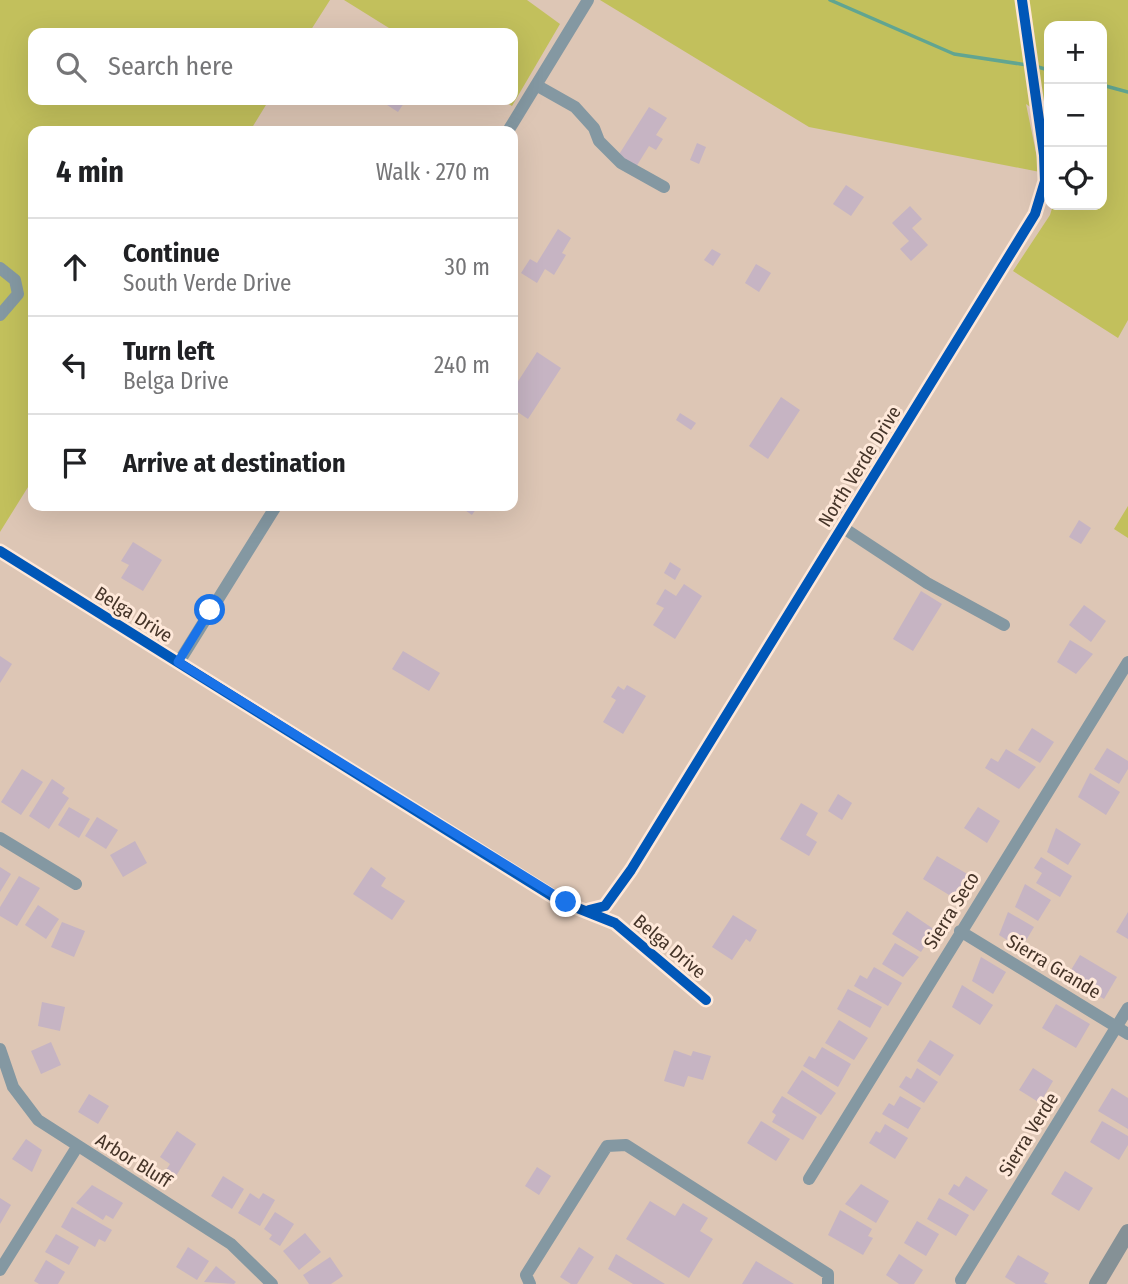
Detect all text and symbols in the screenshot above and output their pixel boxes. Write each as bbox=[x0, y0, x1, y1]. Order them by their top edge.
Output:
map controls bbox=[1044, 21, 1107, 210]
button: + bbox=[1044, 21, 1107, 84]
search box bbox=[28, 28, 518, 105]
icon: search bbox=[52, 48, 90, 86]
text: Search here bbox=[108, 51, 233, 82]
button: − bbox=[1044, 84, 1107, 147]
button: locate bbox=[1044, 147, 1107, 210]
text: 4 min bbox=[56, 154, 124, 190]
text: Walk · 270 m bbox=[376, 158, 490, 186]
text: Continue bbox=[123, 238, 220, 269]
icon: ahead bbox=[56, 248, 94, 286]
text: 30 m bbox=[445, 253, 490, 281]
text: South Verde Drive bbox=[123, 269, 291, 297]
text: Turn left bbox=[123, 336, 215, 367]
icon: left bbox=[56, 346, 94, 384]
text: 240 m bbox=[434, 351, 490, 379]
text: Belga Drive bbox=[123, 367, 229, 395]
street label: North Verde Drive bbox=[813, 402, 906, 531]
icon: arrive bbox=[56, 444, 94, 482]
text: Arrive at destination bbox=[123, 448, 346, 479]
street label: Belga Drive bbox=[91, 582, 177, 647]
route start bbox=[194, 594, 225, 625]
street label: Sierra Seco bbox=[919, 867, 984, 953]
route end bbox=[550, 886, 581, 917]
street label: Belga Drive bbox=[629, 909, 711, 983]
street label: Sierra Grande bbox=[1002, 929, 1105, 1004]
street label: Sierra Verde bbox=[994, 1088, 1063, 1180]
street label: Arbor Bluff bbox=[92, 1128, 177, 1193]

